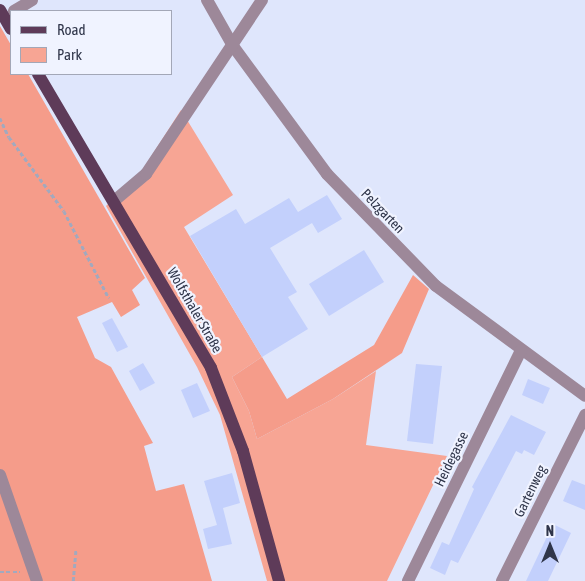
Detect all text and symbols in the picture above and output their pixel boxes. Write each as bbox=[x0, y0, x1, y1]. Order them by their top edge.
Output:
legend bbox=[10, 10, 172, 75]
text: Road bbox=[57, 21, 86, 38]
text: Park bbox=[57, 46, 82, 63]
street label: Pelzgarten bbox=[358, 185, 408, 237]
street label: Wolfsthaler Straße bbox=[164, 265, 226, 355]
street label: Heidegasse bbox=[430, 429, 472, 489]
street label: Gartenweg bbox=[510, 462, 550, 520]
north arrow bbox=[525, 521, 575, 571]
text: N bbox=[546, 523, 554, 539]

